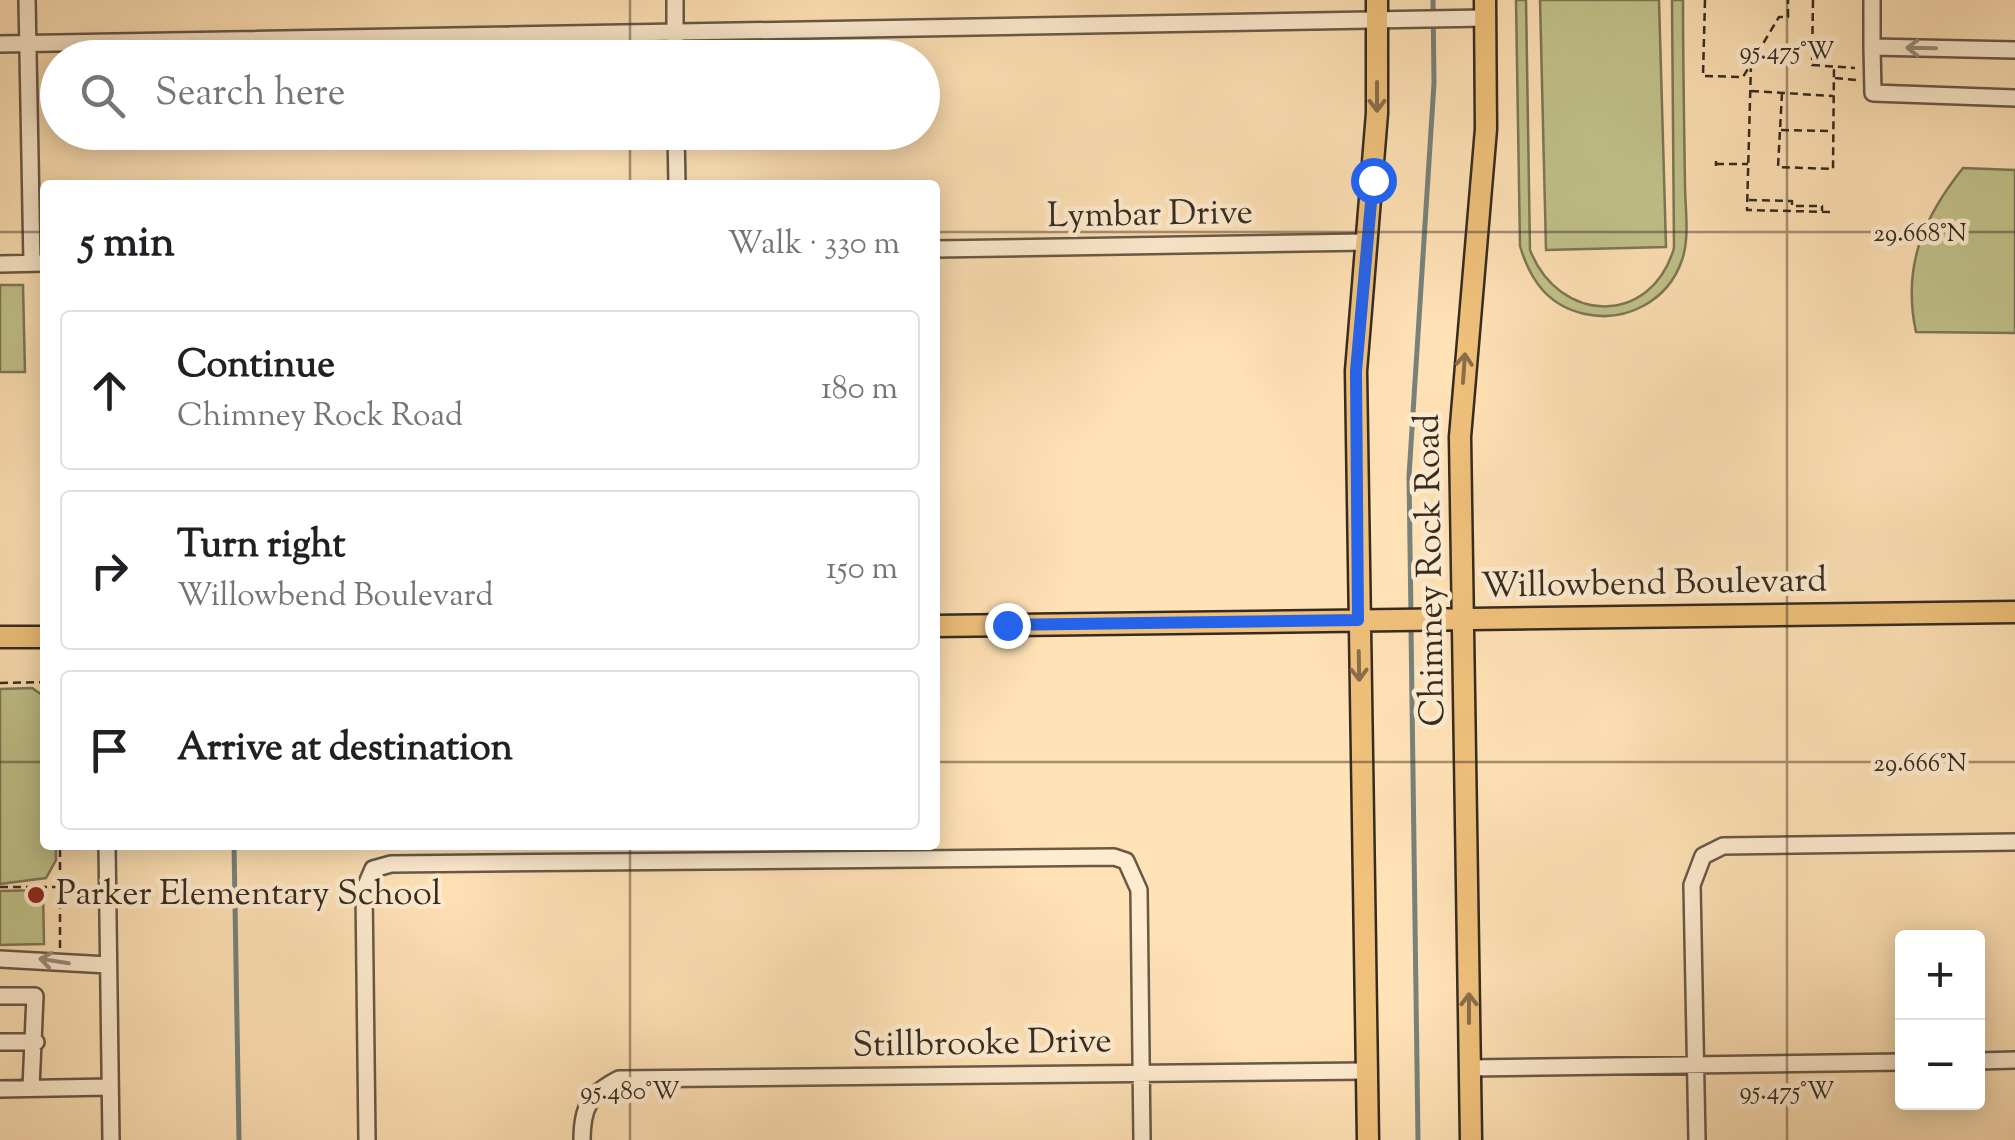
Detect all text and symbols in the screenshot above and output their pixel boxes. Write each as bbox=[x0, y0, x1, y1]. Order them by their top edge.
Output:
text: 95.475°W bbox=[1739, 35, 1835, 71]
one-way arrow bbox=[1905, 39, 1937, 58]
search box bbox=[40, 40, 940, 150]
icon: search bbox=[75, 68, 130, 123]
text: Search here bbox=[155, 68, 346, 122]
one-way arrow bbox=[1368, 81, 1387, 113]
route start bbox=[1351, 158, 1397, 204]
street label: Lymbar Drive bbox=[1047, 189, 1253, 243]
text: 5 min bbox=[80, 215, 175, 275]
text: 29.668°N bbox=[1873, 217, 1967, 253]
text: Walk · 330 m bbox=[727, 222, 900, 268]
text: Continue bbox=[177, 340, 335, 394]
one-way arrow bbox=[1455, 352, 1474, 384]
icon: ahead bbox=[82, 363, 137, 418]
text: 180 m bbox=[821, 367, 898, 413]
text: Chimney Rock Road bbox=[177, 394, 463, 440]
street label: Chimney Rock Road bbox=[1404, 413, 1460, 727]
text: Turn right bbox=[177, 520, 345, 574]
icon: right bbox=[82, 543, 137, 598]
text: 150 m bbox=[826, 547, 898, 593]
street label: Willowbend Boulevard bbox=[1480, 556, 1828, 614]
text: Willowbend Boulevard bbox=[177, 574, 494, 620]
route end bbox=[985, 603, 1031, 649]
one-way arrow bbox=[1349, 650, 1368, 682]
icon: arrive bbox=[82, 723, 137, 778]
text: Arrive at destination bbox=[177, 723, 513, 777]
text: 29.666°N bbox=[1873, 747, 1967, 783]
place label: Parker Elementary School bbox=[56, 870, 442, 921]
marker: Parker Elementary School bbox=[25, 884, 47, 906]
map controls bbox=[1895, 930, 1985, 1110]
button: + bbox=[1895, 930, 1985, 1020]
one-way arrow bbox=[38, 951, 71, 970]
one-way arrow bbox=[1460, 992, 1478, 1024]
street label: Stillbrooke Drive bbox=[852, 1017, 1112, 1073]
button: − bbox=[1895, 1020, 1985, 1110]
text: 95.480°W bbox=[580, 1075, 680, 1111]
text: 95.475°W bbox=[1739, 1075, 1835, 1111]

